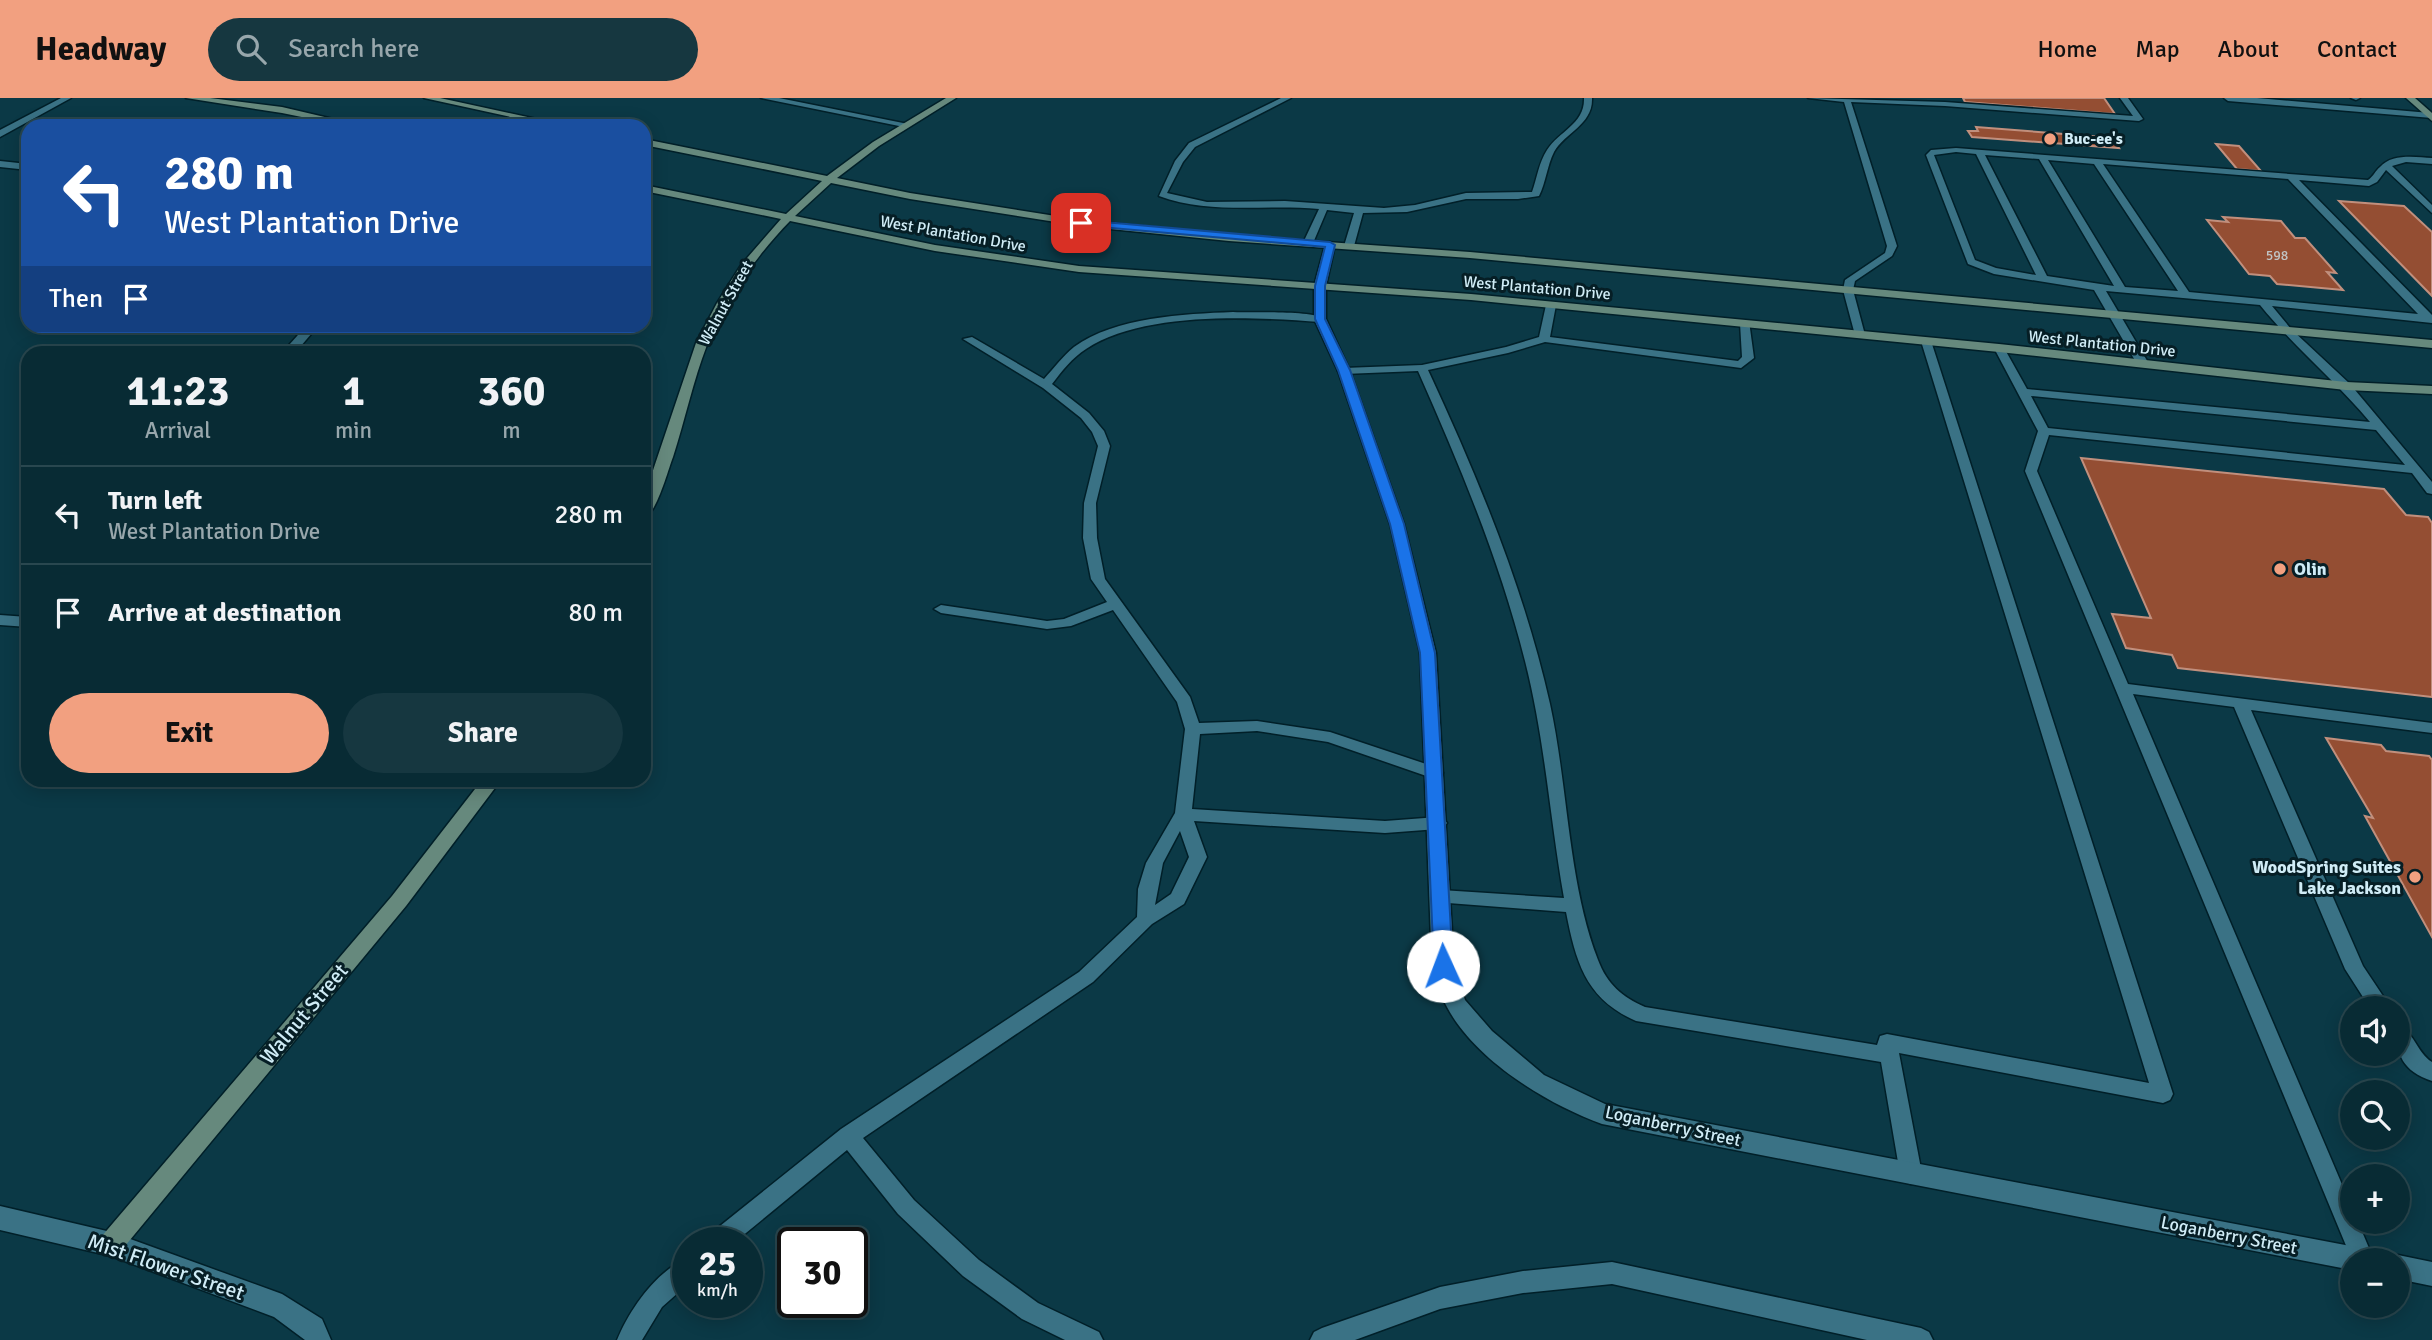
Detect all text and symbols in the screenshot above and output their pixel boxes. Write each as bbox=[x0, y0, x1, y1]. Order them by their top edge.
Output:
search box bbox=[208, 18, 698, 81]
text: Headway bbox=[35, 29, 166, 70]
icon: search bbox=[232, 30, 270, 68]
text: Search here bbox=[288, 33, 419, 65]
text: Home bbox=[2037, 34, 2097, 64]
text: Map bbox=[2135, 34, 2180, 64]
text: About bbox=[2218, 34, 2279, 64]
text: Contact bbox=[2317, 34, 2397, 64]
place label: Buc-ee's bbox=[2064, 129, 2123, 149]
marker: Buc-ee's bbox=[2042, 131, 2058, 147]
text: 280 m bbox=[164, 143, 294, 203]
icon: left bbox=[49, 147, 140, 238]
pin bbox=[1051, 193, 1111, 253]
text: West Plantation Drive bbox=[164, 203, 459, 242]
icon: arrive bbox=[1062, 204, 1100, 242]
street label: West Plantation Drive bbox=[879, 211, 1027, 257]
house number: 598 bbox=[2266, 247, 2288, 264]
street label: Walnut Street bbox=[694, 257, 758, 349]
street label: West Plantation Drive bbox=[1463, 272, 1611, 304]
icon: arrive bbox=[117, 280, 155, 318]
text: Then bbox=[49, 283, 103, 315]
street label: West Plantation Drive bbox=[2028, 326, 2176, 362]
text: 11:23 bbox=[126, 366, 230, 417]
text: 1 bbox=[342, 366, 365, 417]
text: 360 bbox=[477, 366, 546, 417]
text: Arrival bbox=[145, 416, 211, 445]
text: min bbox=[335, 416, 372, 445]
text: m bbox=[502, 416, 521, 445]
text: Turn left bbox=[108, 485, 202, 517]
icon: left bbox=[49, 496, 87, 534]
text: 280 m bbox=[554, 499, 623, 531]
text: West Plantation Drive bbox=[108, 517, 320, 546]
place label: Olin bbox=[2294, 558, 2327, 580]
marker: Olin bbox=[2272, 561, 2288, 577]
icon: arrive bbox=[49, 594, 87, 632]
text: Arrive at destination bbox=[108, 597, 341, 629]
text: 80 m bbox=[568, 597, 623, 629]
button: Exit bbox=[49, 693, 329, 773]
button: Share bbox=[343, 693, 623, 773]
place label: WoodSpring Suites Lake Jackson bbox=[2252, 856, 2401, 899]
marker: WoodSpring Suites Lake Jackson bbox=[2407, 869, 2423, 885]
position arrow bbox=[1406, 929, 1480, 1003]
street label: Walnut Street bbox=[254, 958, 354, 1070]
map controls bbox=[2340, 996, 2410, 1318]
button: sound bbox=[2340, 996, 2410, 1066]
button: search bbox=[2340, 1080, 2410, 1150]
street label: Loganberry Street bbox=[1603, 1101, 1743, 1151]
button: + bbox=[2340, 1164, 2410, 1234]
street label: Loganberry Street bbox=[2159, 1211, 2299, 1259]
speed limit sign: 30 bbox=[777, 1227, 868, 1318]
street label: Mist Flower Street bbox=[84, 1228, 248, 1306]
text: 25 bbox=[699, 1242, 736, 1285]
button: − bbox=[2340, 1248, 2410, 1318]
text: km/h bbox=[697, 1279, 738, 1301]

